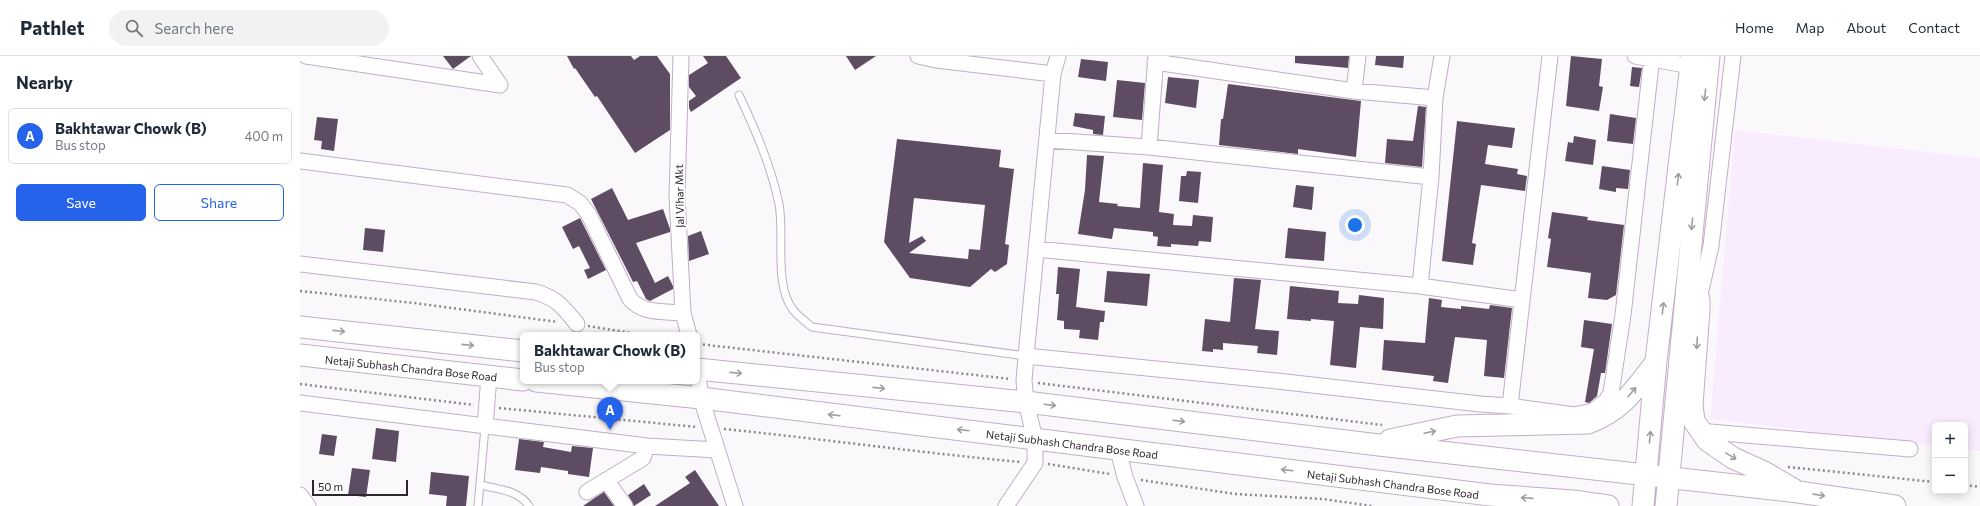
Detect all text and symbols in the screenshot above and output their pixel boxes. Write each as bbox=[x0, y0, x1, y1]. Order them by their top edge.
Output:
search box bbox=[109, 10, 389, 46]
text: Pathlet bbox=[20, 16, 85, 39]
icon: search bbox=[123, 17, 145, 39]
text: Search here bbox=[155, 19, 234, 37]
text: Home bbox=[1735, 19, 1774, 36]
text: Map bbox=[1796, 19, 1824, 36]
text: About bbox=[1846, 19, 1886, 36]
text: Contact bbox=[1908, 19, 1960, 36]
text: Nearby bbox=[16, 72, 73, 93]
one-way arrow bbox=[1701, 88, 1709, 101]
text: Bakhtawar Chowk (B) bbox=[55, 119, 207, 137]
text: A bbox=[25, 128, 35, 144]
text: 400 m bbox=[244, 128, 283, 144]
text: Bus stop bbox=[55, 137, 106, 153]
street label: Jal Vihar Mkt bbox=[672, 163, 687, 228]
one-way arrow bbox=[1674, 172, 1682, 185]
button: Save bbox=[16, 184, 146, 221]
button: Share bbox=[154, 184, 284, 221]
your location bbox=[1345, 215, 1365, 235]
one-way arrow bbox=[1688, 217, 1696, 230]
one-way arrow bbox=[1659, 302, 1666, 315]
one-way arrow bbox=[332, 328, 345, 335]
popup bbox=[520, 332, 700, 384]
one-way arrow bbox=[1693, 336, 1700, 349]
one-way arrow bbox=[461, 341, 474, 349]
text: Bakhtawar Chowk (B) bbox=[534, 341, 686, 359]
street label: Netaji Subhash Chandra Bose Road bbox=[324, 352, 498, 384]
text: Bus stop bbox=[534, 359, 585, 375]
one-way arrow bbox=[729, 369, 742, 377]
one-way arrow bbox=[872, 384, 885, 391]
one-way arrow bbox=[1628, 387, 1637, 398]
pin: A bbox=[597, 397, 623, 430]
one-way arrow bbox=[1043, 401, 1056, 409]
one-way arrow bbox=[828, 411, 841, 418]
one-way arrow bbox=[1172, 417, 1185, 424]
map controls bbox=[1932, 422, 1968, 494]
button: + bbox=[1932, 422, 1968, 458]
one-way arrow bbox=[957, 426, 970, 434]
street label: Netaji Subhash Chandra Bose Road bbox=[985, 427, 1159, 461]
one-way arrow bbox=[1423, 428, 1436, 436]
one-way arrow bbox=[1646, 431, 1653, 444]
one-way arrow bbox=[1725, 452, 1736, 460]
button: − bbox=[1932, 458, 1968, 494]
one-way arrow bbox=[1281, 467, 1294, 474]
street label: Netaji Subhash Chandra Bose Road bbox=[1306, 467, 1480, 501]
scale bar bbox=[312, 478, 408, 497]
text: 50 m bbox=[318, 480, 343, 493]
one-way arrow bbox=[1812, 491, 1825, 499]
one-way arrow bbox=[1521, 494, 1534, 501]

